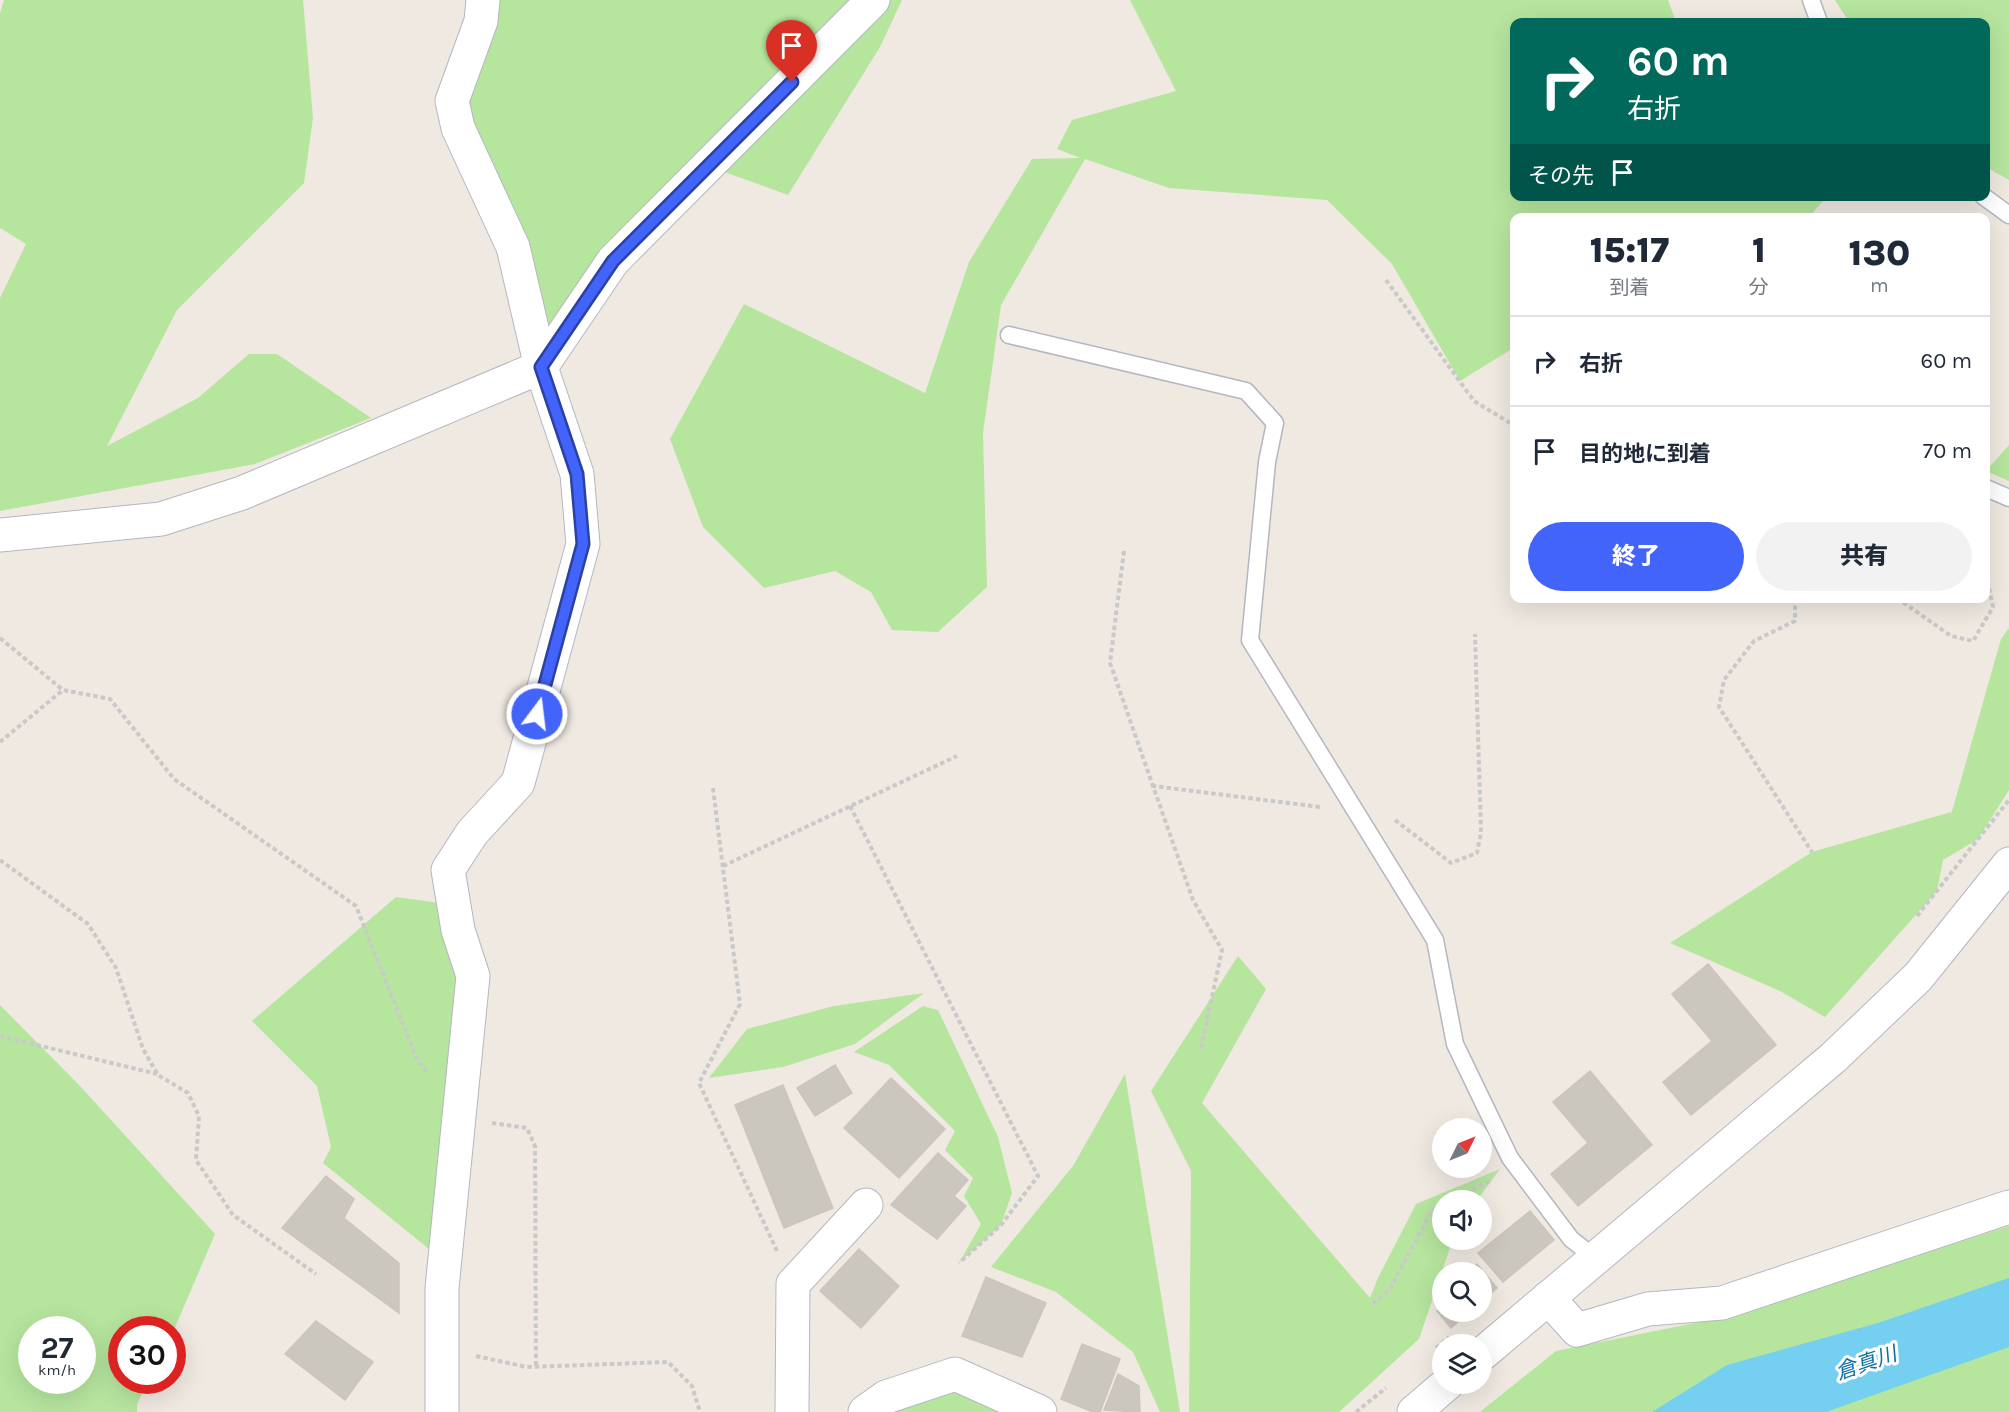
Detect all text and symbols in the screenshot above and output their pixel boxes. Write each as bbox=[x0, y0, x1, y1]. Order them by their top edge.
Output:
pin bbox=[766, 20, 817, 82]
icon: arrive bbox=[775, 29, 808, 62]
text: 60 m bbox=[1627, 36, 1730, 86]
icon: right bbox=[1528, 42, 1606, 120]
text: 右折 bbox=[1627, 93, 1681, 125]
icon: arrive bbox=[1606, 156, 1639, 189]
text: その先 bbox=[1528, 163, 1594, 189]
text: 15:17 bbox=[1590, 229, 1669, 271]
text: 1 bbox=[1752, 229, 1766, 271]
text: 130 bbox=[1849, 232, 1910, 274]
text: m bbox=[1870, 274, 1889, 297]
text: 到着 bbox=[1609, 276, 1649, 299]
text: 分 bbox=[1749, 276, 1769, 299]
icon: right bbox=[1528, 345, 1561, 378]
text: 60 m bbox=[1921, 348, 1972, 374]
text: 右折 bbox=[1579, 351, 1623, 377]
icon: arrive bbox=[1528, 435, 1561, 468]
text: 70 m bbox=[1923, 438, 1972, 464]
text: 目的地に到着 bbox=[1579, 441, 1711, 467]
button: 終了 bbox=[1528, 522, 1744, 591]
button: 共有 bbox=[1756, 522, 1972, 591]
position arrow bbox=[505, 682, 569, 746]
north arrow bbox=[1432, 1118, 1492, 1178]
map controls bbox=[1432, 1118, 1492, 1394]
button: sound bbox=[1432, 1190, 1492, 1250]
button: search bbox=[1432, 1262, 1492, 1322]
speed limit sign: 30 bbox=[108, 1316, 186, 1394]
text: 27 bbox=[40, 1330, 74, 1366]
button: layers bbox=[1432, 1334, 1492, 1394]
water label: 倉真川 bbox=[1832, 1341, 1902, 1385]
text: km/h bbox=[38, 1361, 76, 1379]

